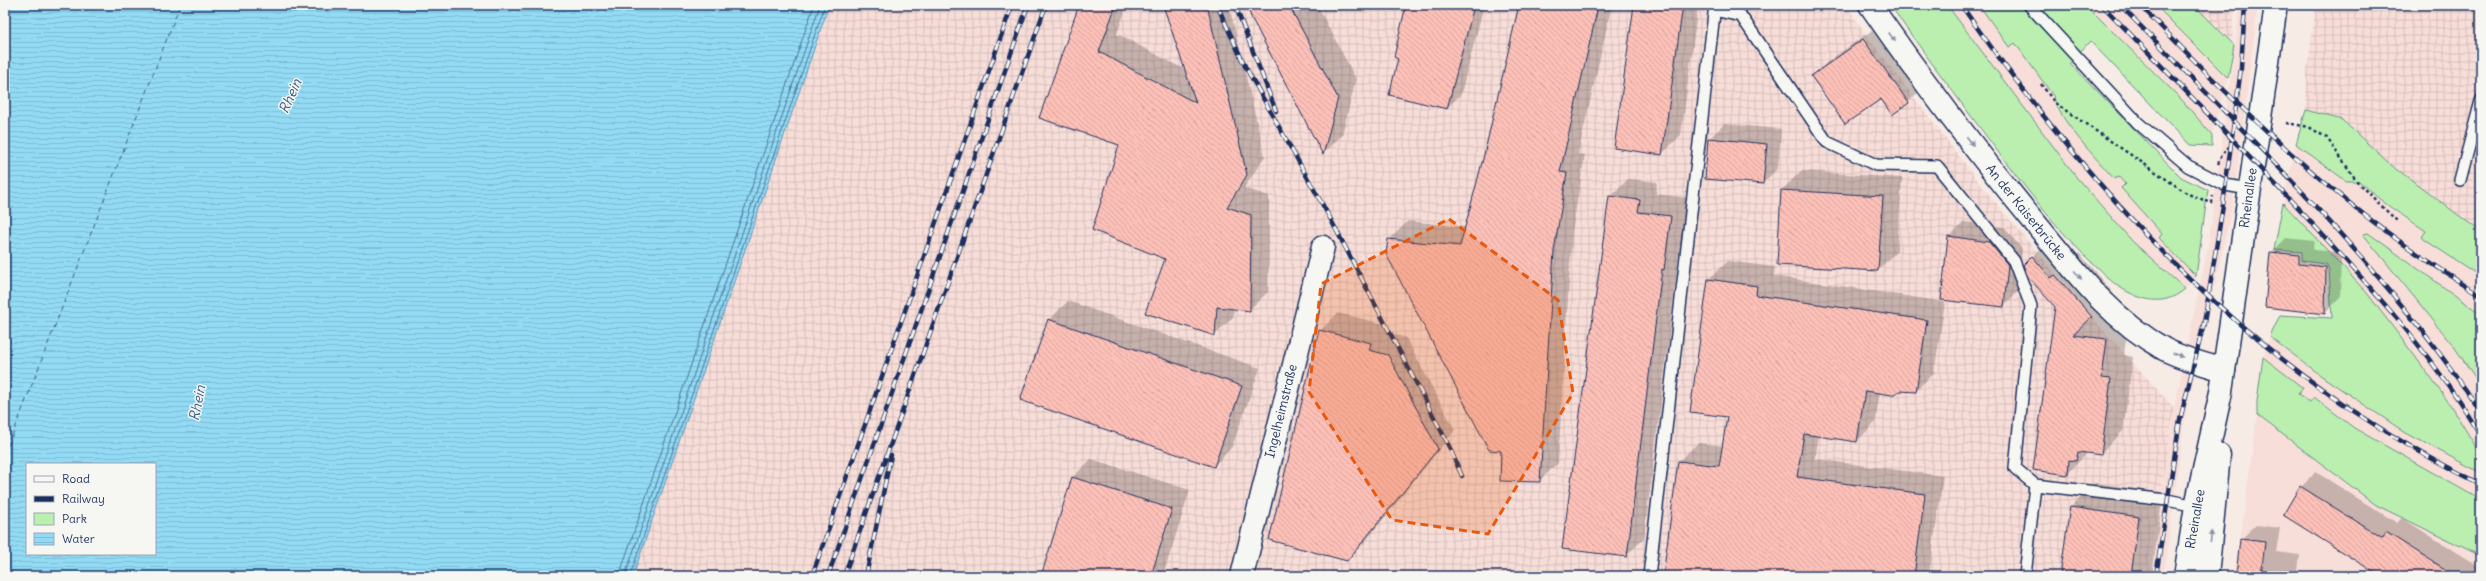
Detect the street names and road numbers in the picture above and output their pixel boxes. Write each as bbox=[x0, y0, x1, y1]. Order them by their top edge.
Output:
street label: An der Kaiserbrücke bbox=[1982, 161, 2070, 263]
street label: Rheinallee bbox=[2235, 167, 2261, 229]
street label: Ingelheimstraße bbox=[1261, 362, 1301, 460]
street label: Rheinallee bbox=[2181, 488, 2209, 550]

